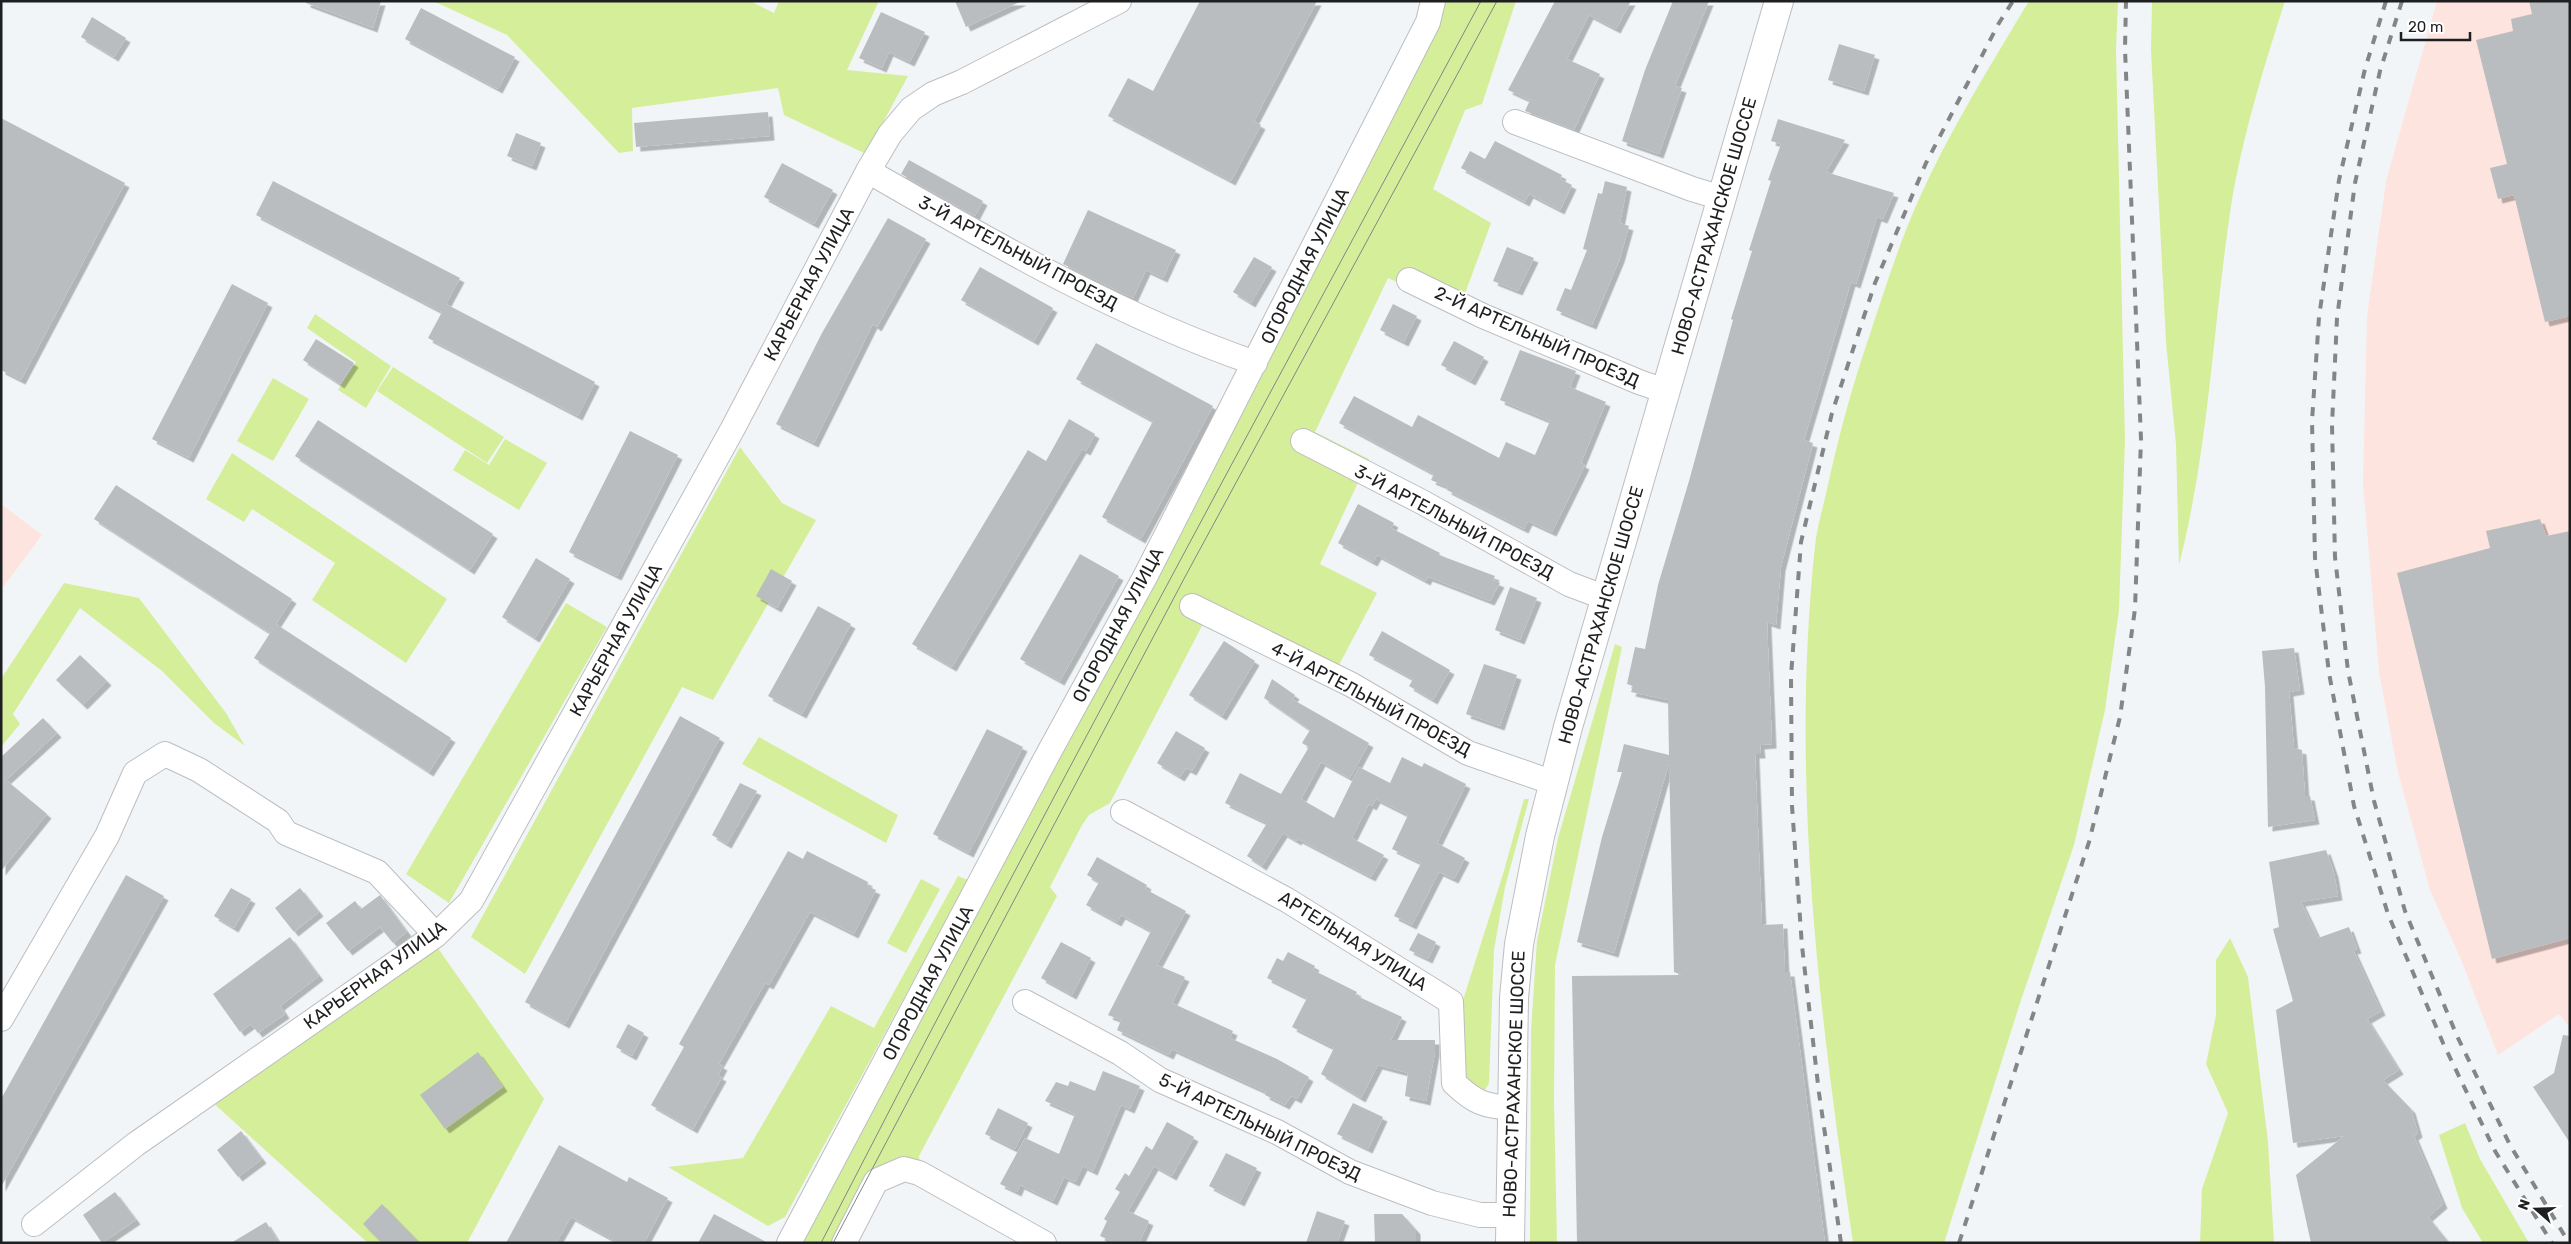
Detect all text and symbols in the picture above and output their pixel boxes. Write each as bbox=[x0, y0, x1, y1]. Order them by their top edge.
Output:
scale bar bbox=[2401, 10, 2470, 42]
text: 20 m bbox=[2408, 18, 2443, 36]
street label: НОВО-АСТРАХАНСКОЕ ШОССЕ bbox=[1667, 95, 1761, 357]
street label: ОГОРОДНАЯ УЛИЦА bbox=[1256, 184, 1354, 348]
street label: 3-Й АРТЕЛЬНЫЙ ПРОЕЗД bbox=[915, 191, 1122, 315]
street label: КАРЬЕРНАЯ УЛИЦА bbox=[759, 203, 859, 365]
street label: 2-Й АРТЕЛЬНЫЙ ПРОЕЗД bbox=[1431, 282, 1643, 392]
street label: 3-Й АРТЕЛЬНЫЙ ПРОЕЗД bbox=[1351, 460, 1558, 584]
street label: НОВО-АСТРАХАНСКОЕ ШОССЕ bbox=[1554, 484, 1648, 746]
street label: ОГОРОДНАЯ УЛИЦА bbox=[1068, 544, 1168, 706]
street label: КАРЬЕРНАЯ УЛИЦА bbox=[565, 560, 667, 720]
street label: 4-Й АРТЕЛЬНЫЙ ПРОЕЗД bbox=[1267, 637, 1475, 761]
street label: АРТЕЛЬНАЯ УЛИЦА bbox=[1275, 886, 1431, 996]
street label: ОГОРОДНАЯ УЛИЦА bbox=[878, 902, 978, 1064]
street label: КАРЬЕРНАЯ УЛИЦА bbox=[299, 916, 451, 1034]
street label: НОВО-АСТРАХАНСКОЕ ШОССЕ bbox=[1498, 950, 1530, 1218]
street label: 5-Й АРТЕЛЬНЫЙ ПРОЕЗД bbox=[1155, 1068, 1365, 1186]
north arrow bbox=[2511, 1184, 2561, 1234]
text: N bbox=[2515, 1197, 2534, 1212]

